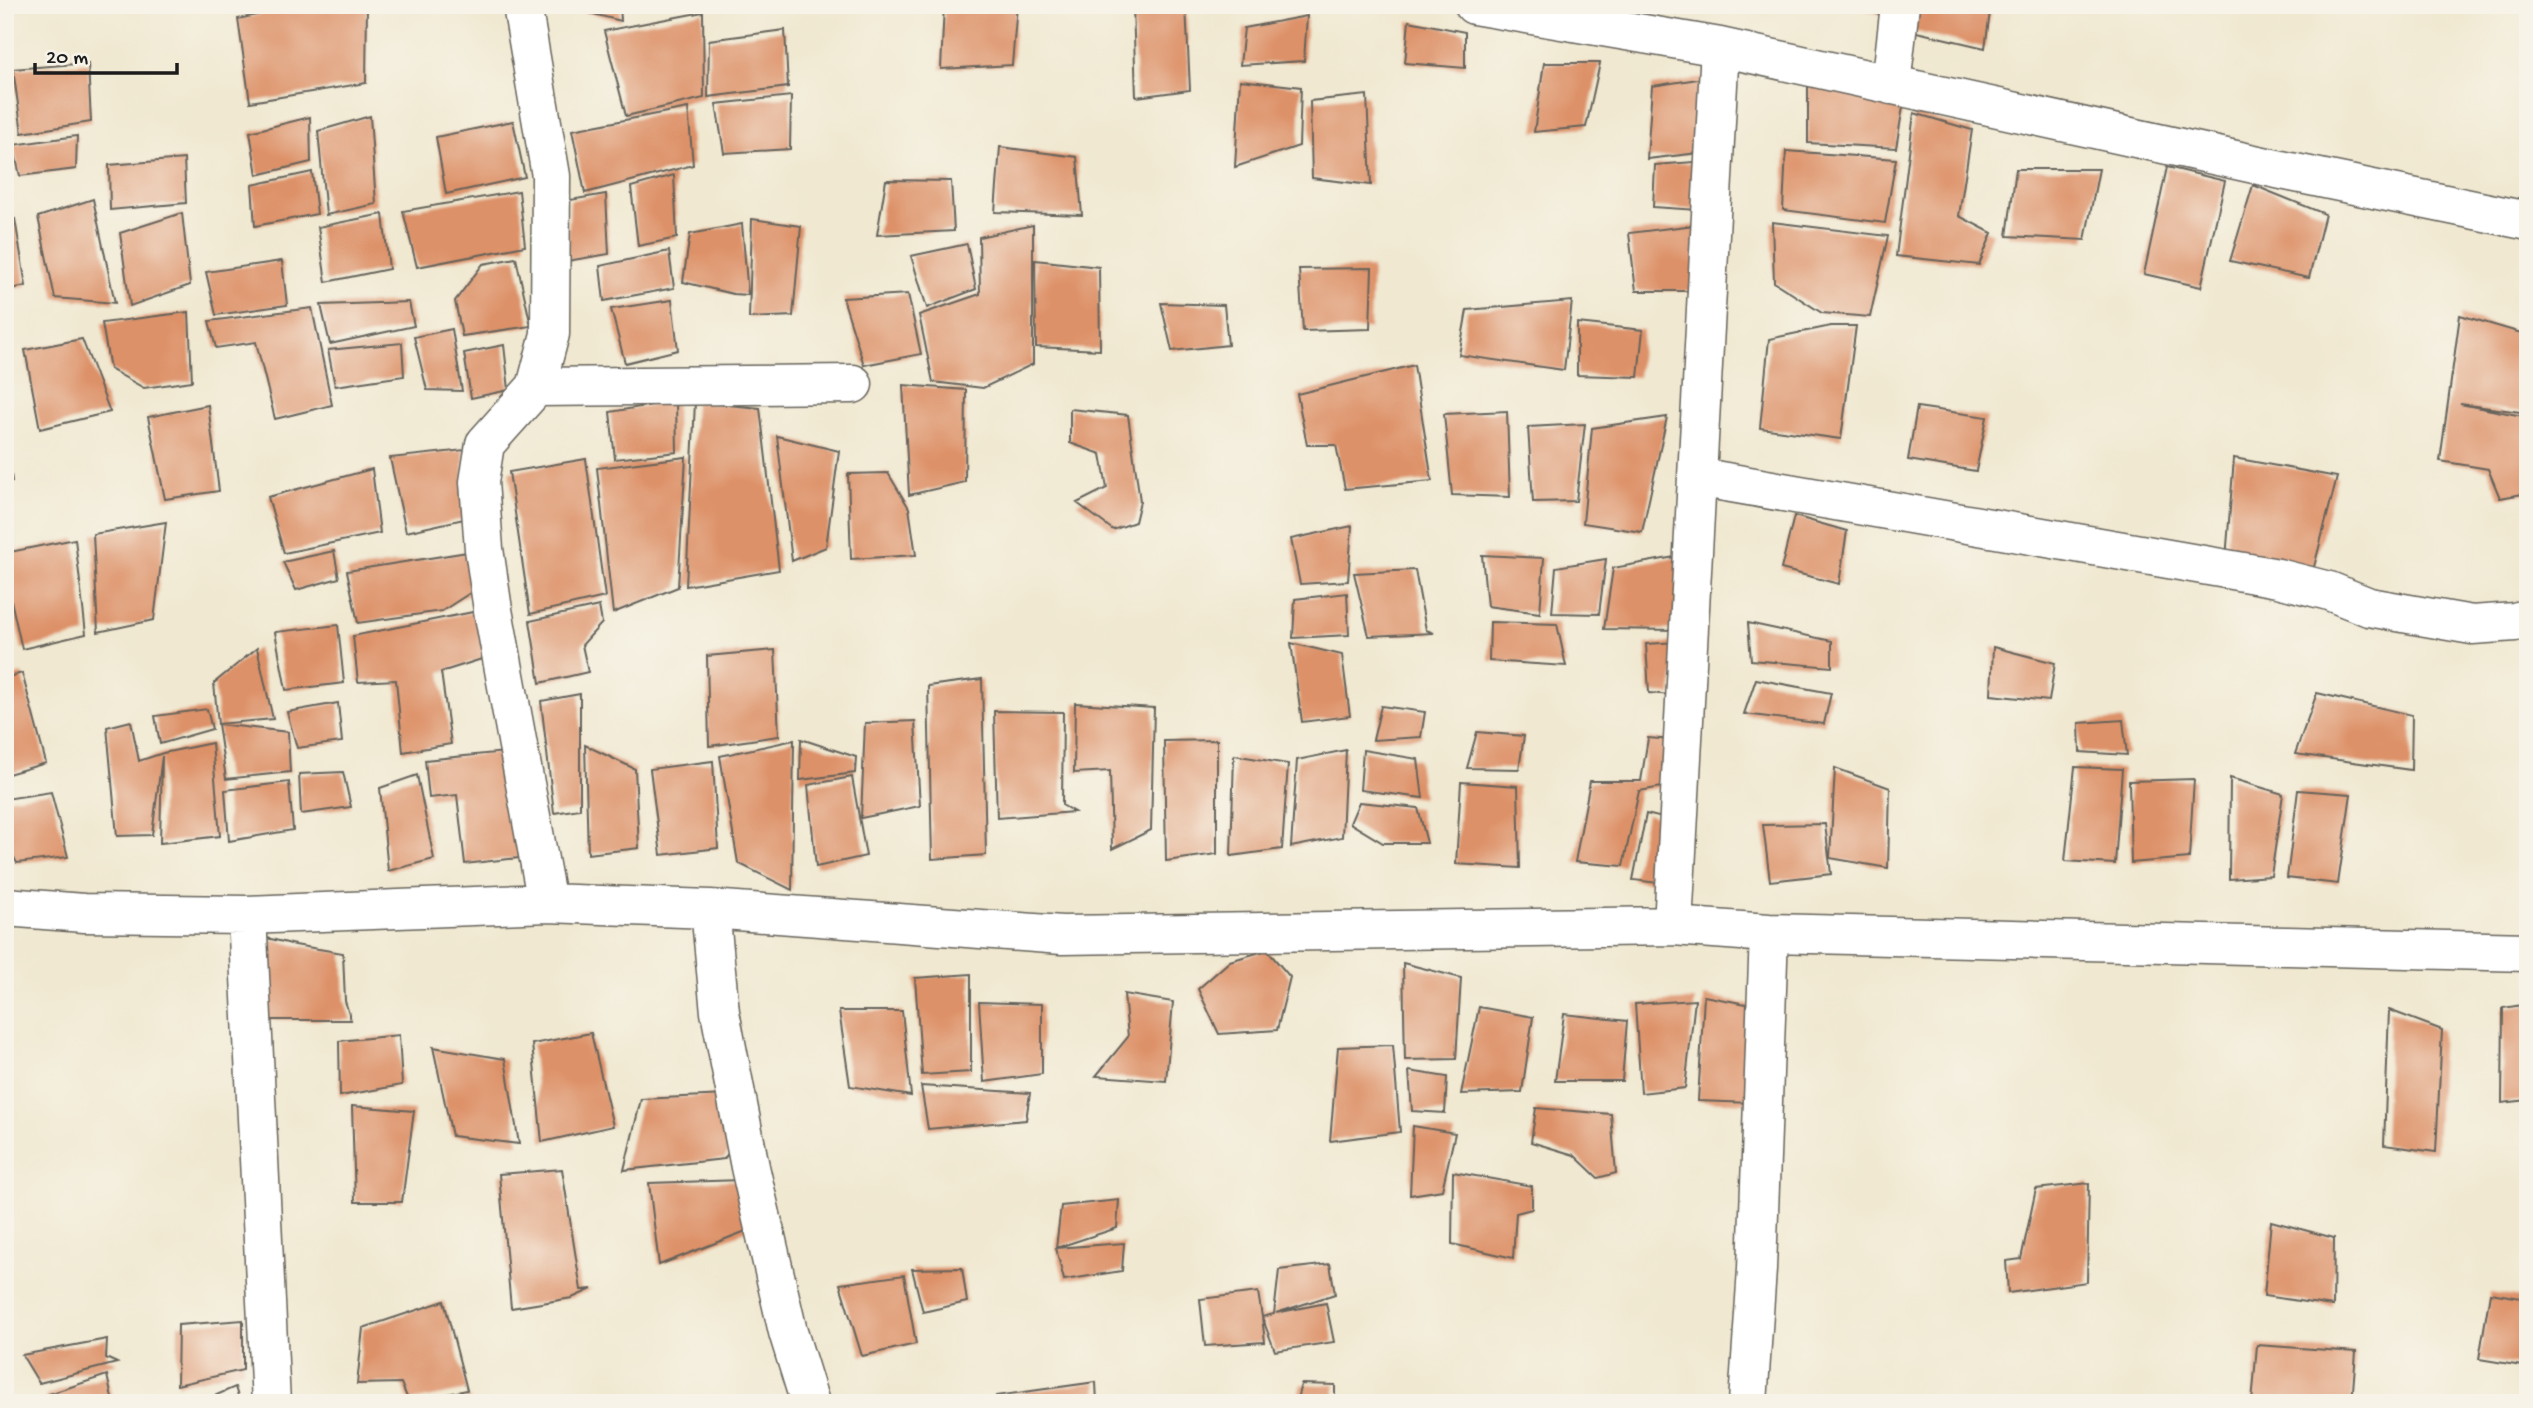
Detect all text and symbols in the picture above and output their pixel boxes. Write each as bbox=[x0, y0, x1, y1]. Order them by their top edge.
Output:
scale bar bbox=[35, 32, 177, 76]
text: 20 m bbox=[46, 47, 88, 72]

